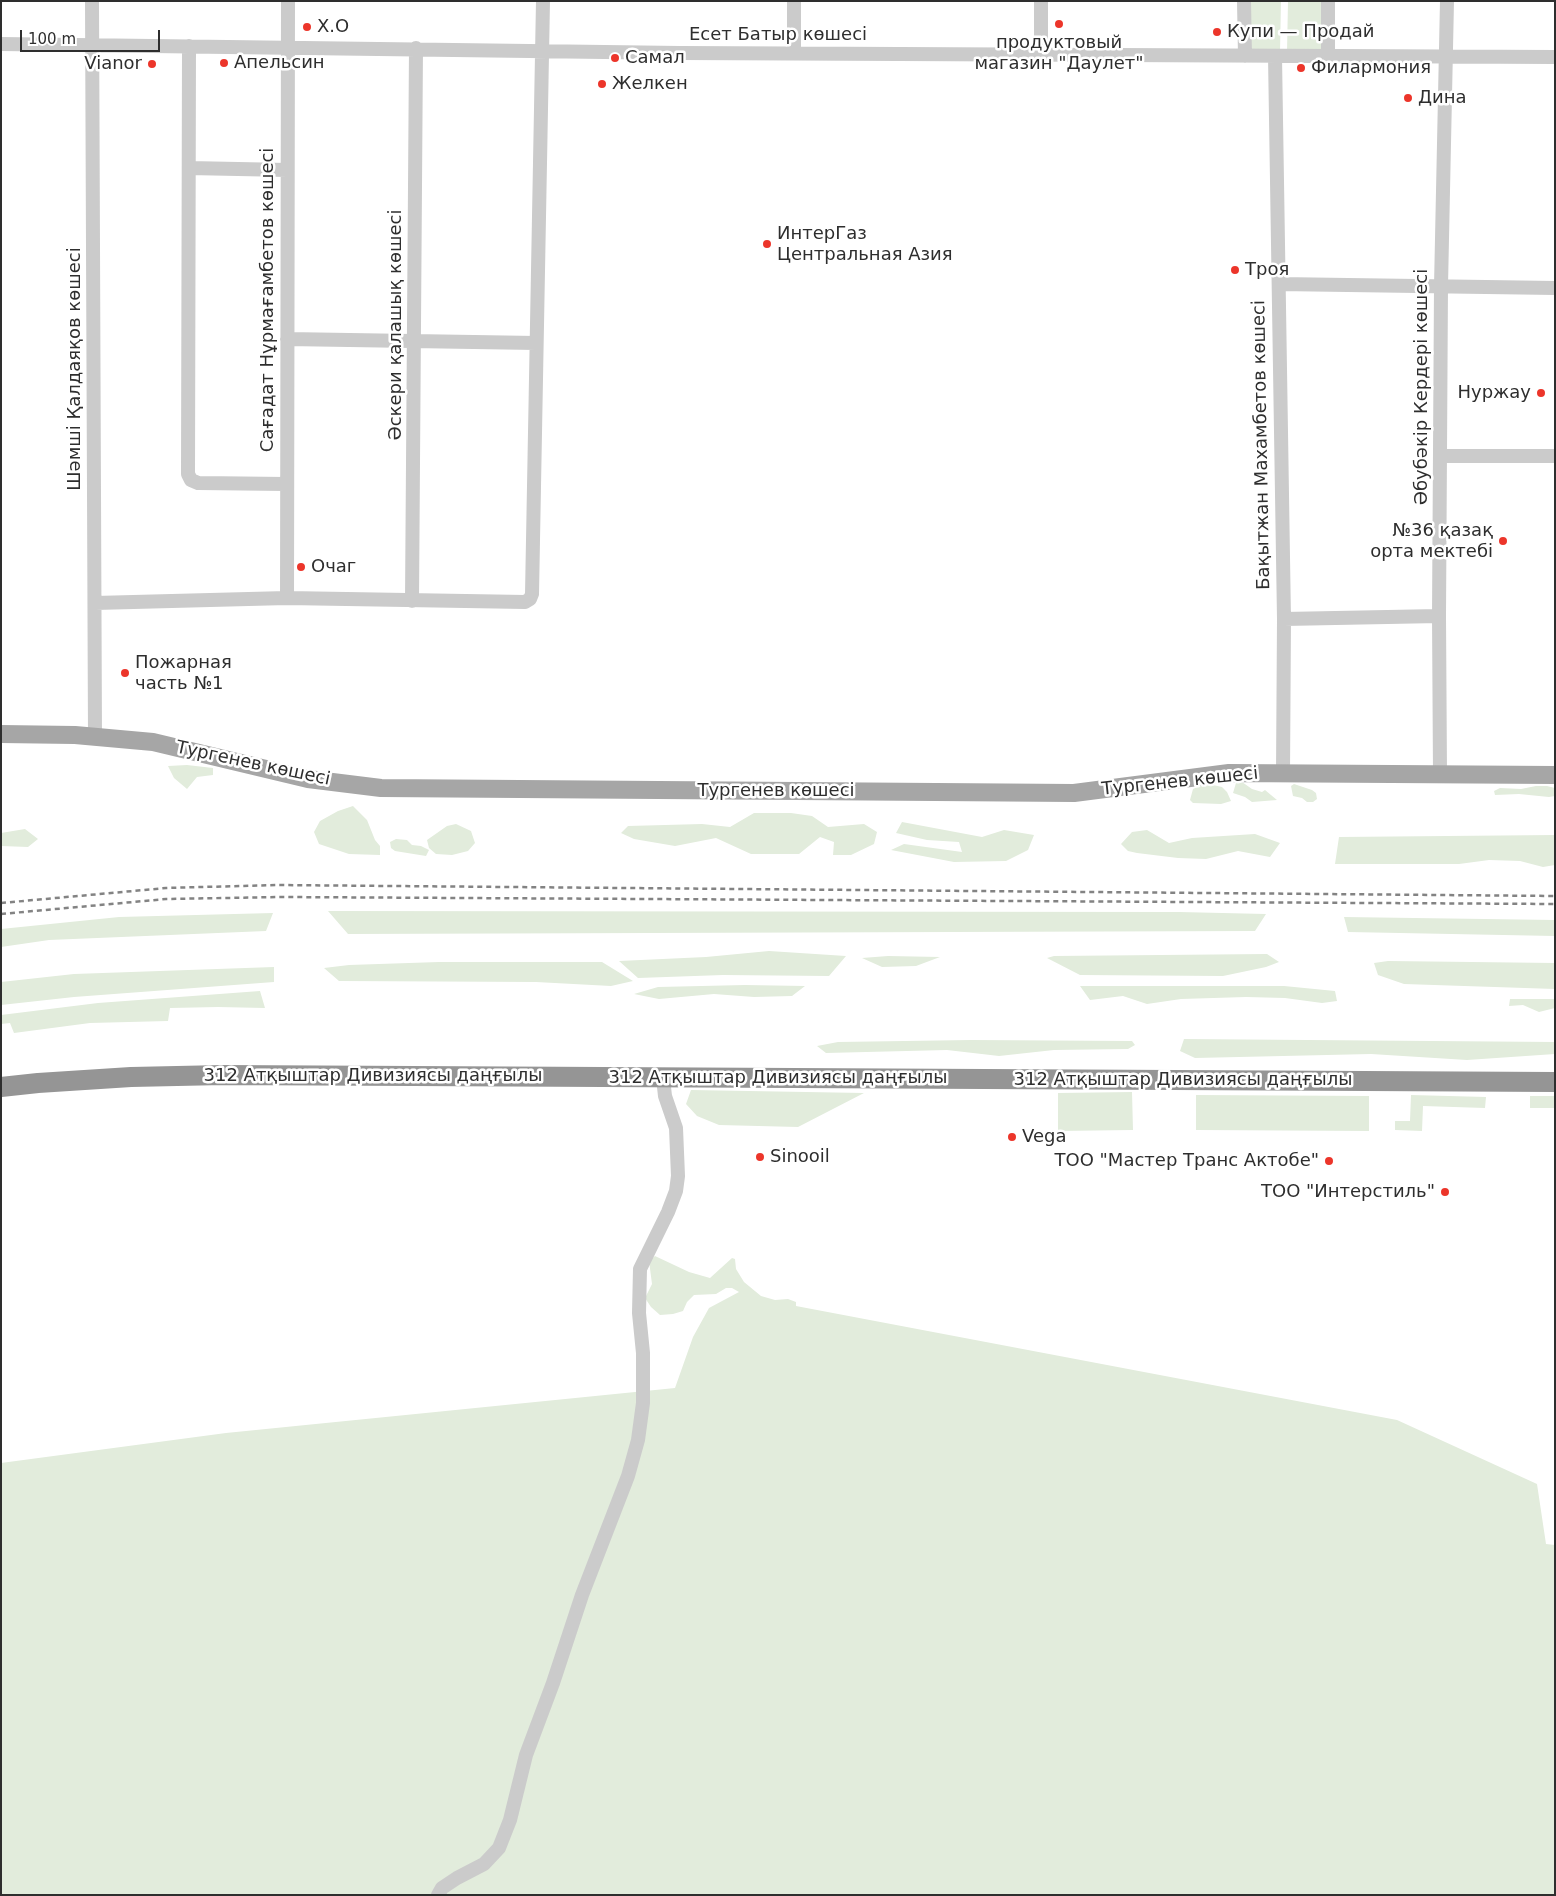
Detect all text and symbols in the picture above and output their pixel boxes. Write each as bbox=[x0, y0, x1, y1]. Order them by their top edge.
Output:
place label: X.O bbox=[317, 16, 349, 38]
marker: продуктовый магазин "Даулет" bbox=[1053, 18, 1065, 30]
scale bar bbox=[22, 20, 162, 52]
marker: X.O bbox=[301, 21, 313, 33]
place label: Купи — Продай bbox=[1227, 21, 1374, 43]
street label: Есет Батыр көшесі bbox=[689, 24, 867, 46]
marker: Купи — Продай bbox=[1211, 26, 1223, 38]
text: 100 m bbox=[28, 30, 76, 48]
place label: продуктовый магазин "Даулет" bbox=[974, 32, 1144, 74]
place label: Самал bbox=[625, 47, 685, 69]
place label: Апельсин bbox=[234, 52, 325, 74]
marker: Самал bbox=[609, 52, 621, 64]
place label: Vianor bbox=[84, 53, 142, 75]
marker: Апельсин bbox=[218, 57, 230, 69]
place label: Филармония bbox=[1311, 57, 1431, 79]
marker: Vianor bbox=[146, 58, 158, 70]
marker: Филармония bbox=[1295, 62, 1307, 74]
place label: Желкен bbox=[612, 73, 688, 95]
marker: Желкен bbox=[596, 78, 608, 90]
place label: Дина bbox=[1418, 87, 1467, 109]
marker: Дина bbox=[1402, 92, 1414, 104]
street label: Сағадат Нұрмағамбетов көшесі bbox=[257, 148, 279, 452]
street label: Әскери қалашық көшесі bbox=[385, 210, 407, 440]
place label: ИнтерГаз Центральная Азия bbox=[777, 223, 953, 266]
marker: ИнтерГаз Центральная Азия bbox=[761, 238, 773, 250]
street label: Шәмші Қалдаяқов көшесі bbox=[64, 247, 86, 491]
place label: Троя bbox=[1245, 259, 1289, 281]
marker: Троя bbox=[1229, 264, 1241, 276]
street label: Әбубәкір Кердері көшесі bbox=[1411, 269, 1433, 505]
street label: Бақытжан Махамбетов көшесі bbox=[1249, 300, 1275, 590]
place label: Нуржау bbox=[1457, 382, 1531, 404]
marker: Нуржау bbox=[1535, 387, 1547, 399]
place label: №36 қазақ орта мектебі bbox=[1370, 520, 1493, 562]
marker: №36 қазақ орта мектебі bbox=[1497, 535, 1509, 547]
place label: Очаг bbox=[311, 556, 356, 578]
marker: Очаг bbox=[295, 561, 307, 573]
place label: Пожарная часть №1 bbox=[135, 652, 232, 694]
marker: Пожарная часть №1 bbox=[119, 667, 131, 679]
street label: Тургенев көшесі bbox=[174, 737, 332, 791]
street label: Тургенев көшесі bbox=[1101, 763, 1259, 801]
street label: Тургенев көшесі bbox=[697, 780, 855, 802]
street label: 312 Атқыштар Дивизиясы даңғылы bbox=[203, 1065, 543, 1087]
street label: 312 Атқыштар Дивизиясы даңғылы bbox=[608, 1067, 948, 1089]
street label: 312 Атқыштар Дивизиясы даңғылы bbox=[1013, 1069, 1353, 1091]
place label: Vega bbox=[1022, 1126, 1066, 1148]
marker: Vega bbox=[1006, 1131, 1018, 1143]
place label: Sinooil bbox=[770, 1146, 830, 1168]
place label: ТОО "Мастер Транс Актобе" bbox=[1055, 1150, 1319, 1172]
marker: Sinooil bbox=[754, 1151, 766, 1163]
marker: ТОО "Мастер Транс Актобе" bbox=[1323, 1155, 1335, 1167]
place label: ТОО "Интерстиль" bbox=[1261, 1181, 1435, 1203]
marker: ТОО "Интерстиль" bbox=[1439, 1186, 1451, 1198]

